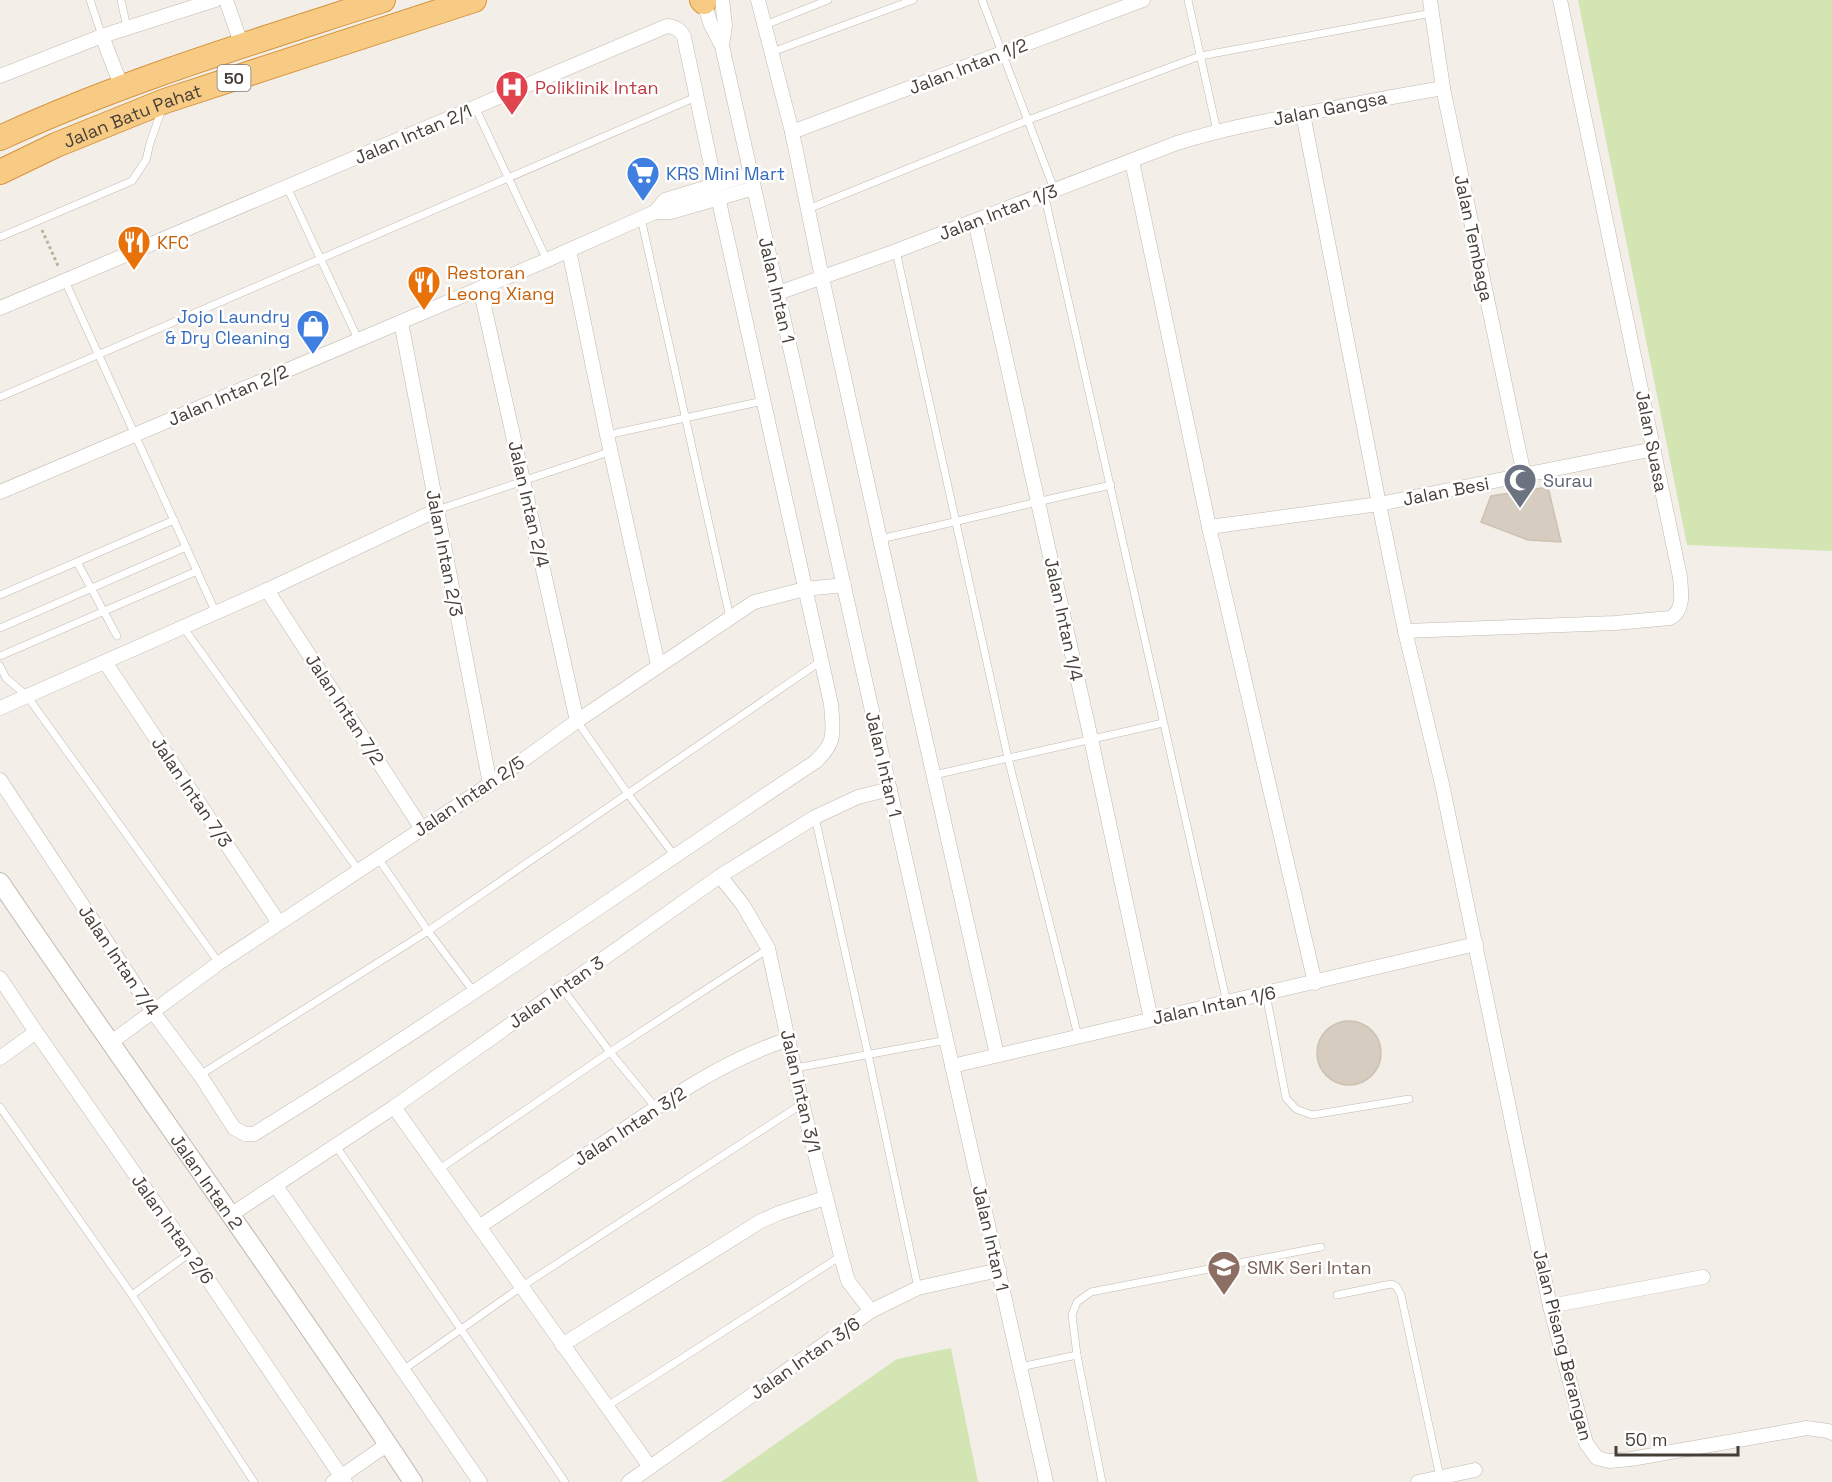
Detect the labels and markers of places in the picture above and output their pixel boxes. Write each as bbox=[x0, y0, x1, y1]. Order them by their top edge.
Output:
hospital icon: Poliklinik Intan bbox=[494, 69, 530, 116]
place label: Poliklinik Intan bbox=[535, 76, 659, 99]
supermarket icon: KRS Mini Mart bbox=[625, 155, 661, 202]
place label: KRS Mini Mart bbox=[666, 162, 785, 185]
restaurant icon: KFC bbox=[116, 224, 152, 271]
place label: KFC bbox=[157, 231, 189, 254]
place label: Restoran Leong Xiang bbox=[447, 261, 555, 305]
restaurant icon: Restoran Leong Xiang bbox=[406, 264, 442, 311]
place label: Jojo Laundry & Dry Cleaning bbox=[165, 305, 290, 349]
shop icon: Jojo Laundry & Dry Cleaning bbox=[295, 308, 331, 355]
mosque icon: Surau bbox=[1502, 462, 1538, 509]
place label: Surau bbox=[1543, 469, 1593, 492]
school or university icon: SMK Seri Intan bbox=[1206, 1249, 1242, 1296]
place label: SMK Seri Intan bbox=[1247, 1256, 1372, 1279]

